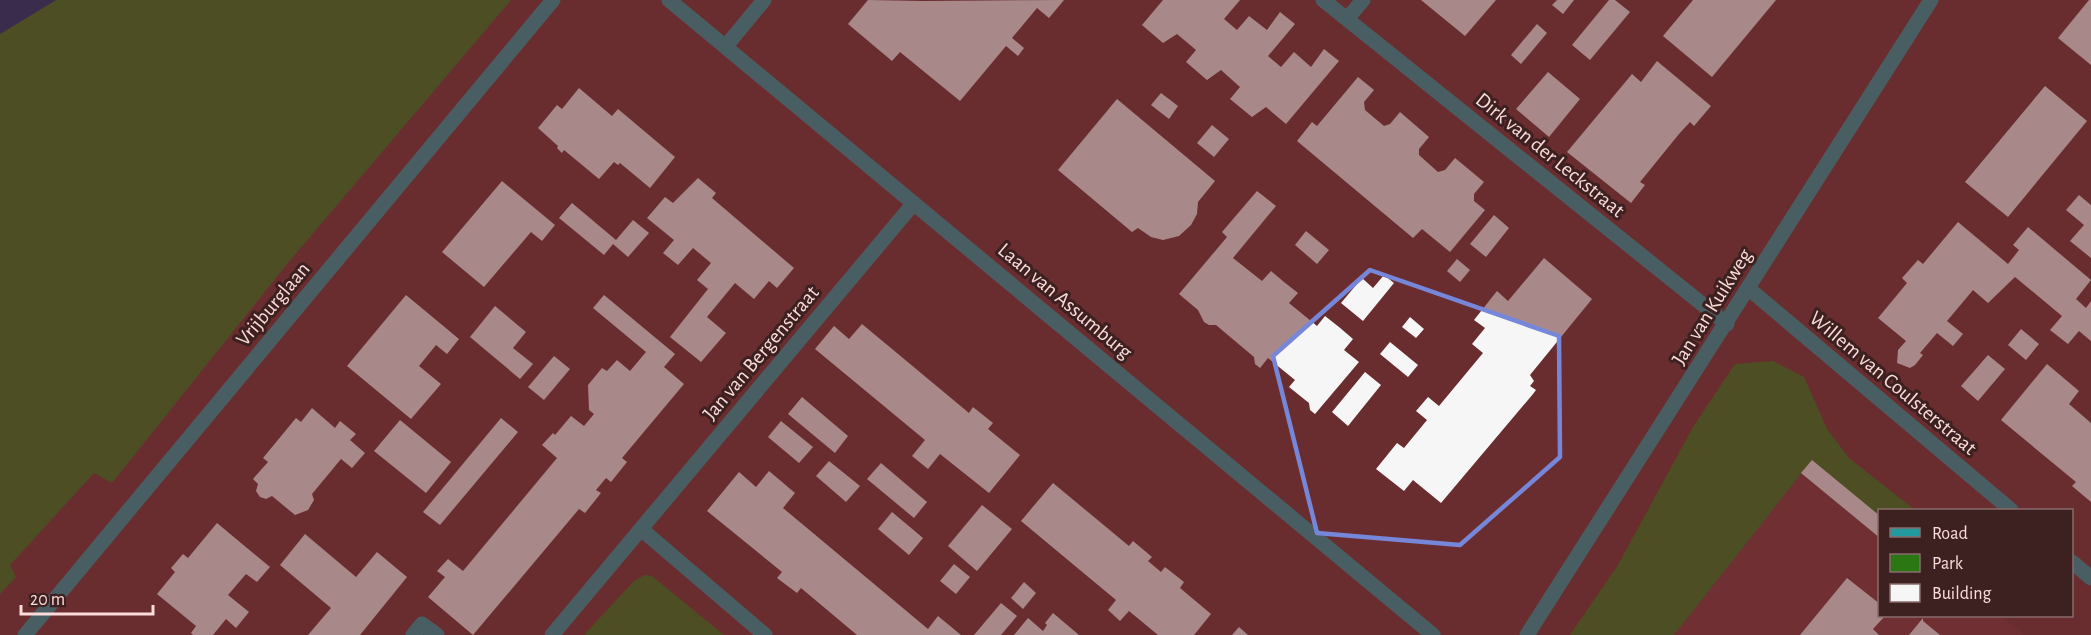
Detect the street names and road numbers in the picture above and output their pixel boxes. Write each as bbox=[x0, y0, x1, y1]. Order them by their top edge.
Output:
street label: Dirk van der Leckstraat bbox=[1472, 89, 1629, 221]
street label: Laan van Assumburg bbox=[994, 239, 1137, 363]
street label: Jan van Kuikweg bbox=[1668, 245, 1756, 369]
street label: Vrijburglaan bbox=[232, 258, 314, 350]
street label: Jan van Bergenstraat bbox=[699, 282, 823, 424]
street label: Willem van Coulsterstraat bbox=[1805, 307, 1981, 459]

